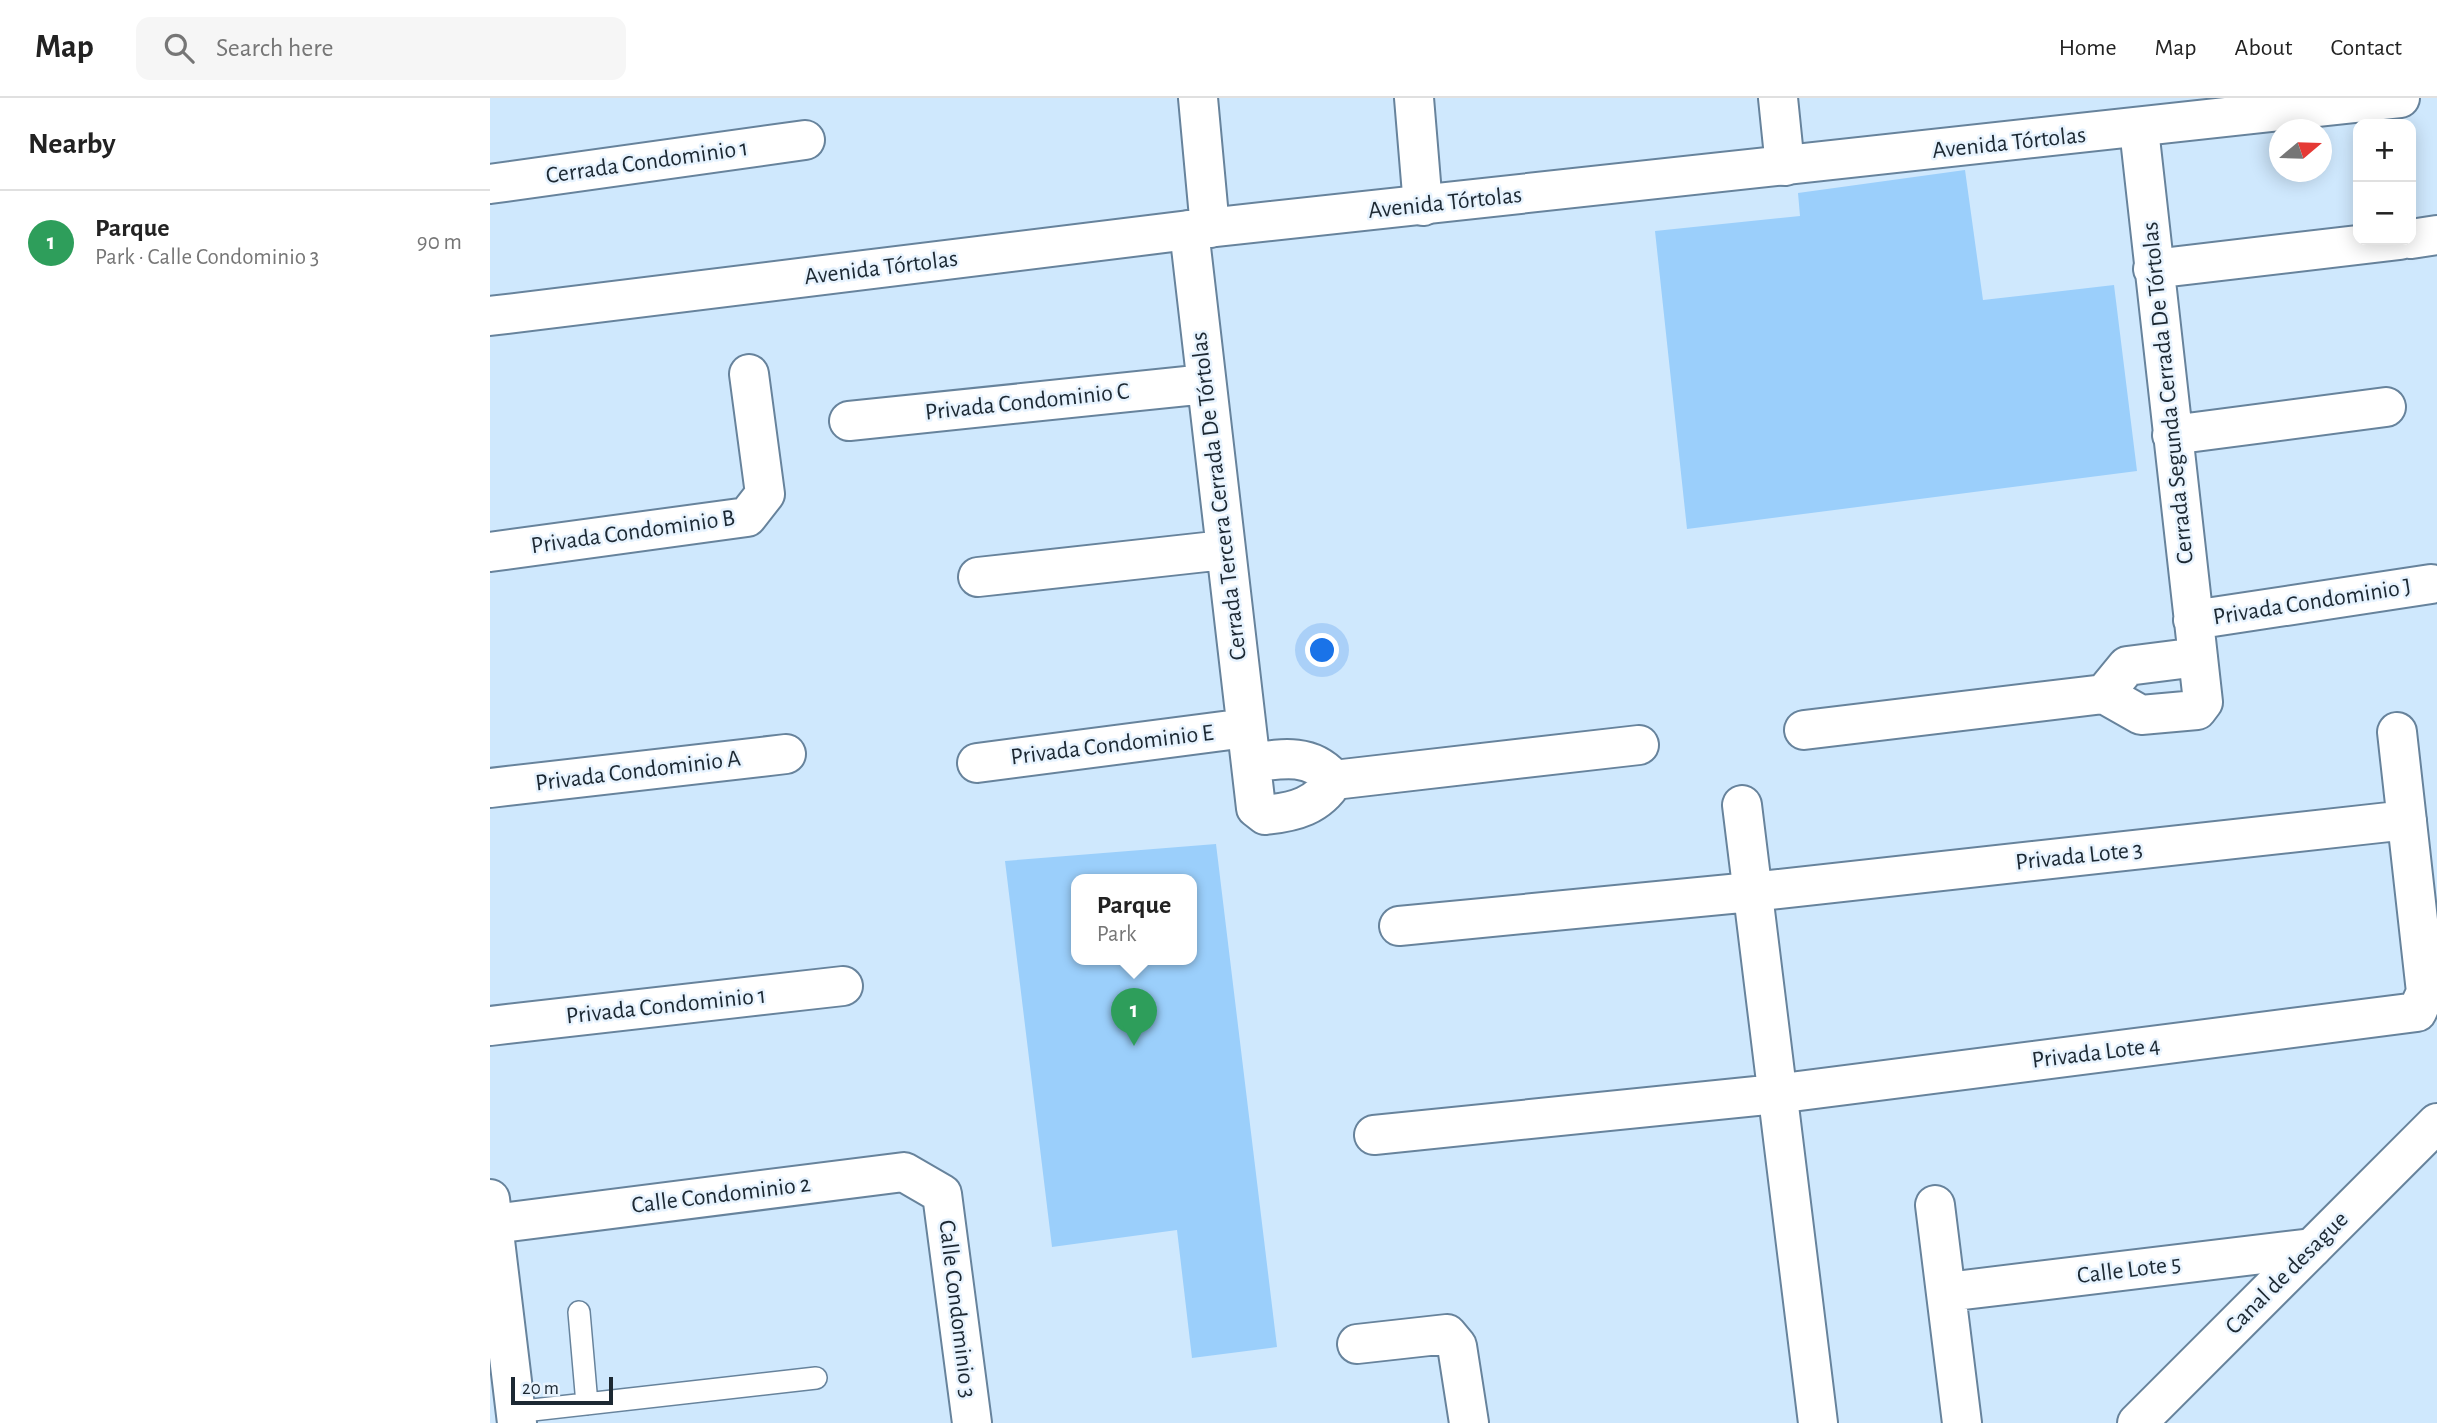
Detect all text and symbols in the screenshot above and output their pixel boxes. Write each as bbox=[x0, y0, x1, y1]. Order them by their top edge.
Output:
search box bbox=[136, 17, 626, 80]
icon: search bbox=[160, 29, 198, 67]
text: Map bbox=[35, 31, 94, 64]
text: Search here bbox=[216, 35, 334, 61]
text: Home bbox=[2059, 36, 2117, 60]
text: Map bbox=[2155, 36, 2197, 60]
text: About bbox=[2235, 36, 2292, 60]
text: Contact bbox=[2330, 36, 2402, 60]
north arrow bbox=[2269, 119, 2332, 182]
map controls bbox=[2353, 119, 2416, 245]
button: + bbox=[2353, 119, 2416, 182]
street label: Avenida Tórtolas bbox=[1931, 123, 2087, 163]
text: Nearby bbox=[28, 129, 116, 159]
street label: Cerrada Condominio 1 bbox=[544, 136, 750, 188]
button: − bbox=[2353, 182, 2416, 245]
street label: Avenida Tórtolas bbox=[1367, 183, 1523, 223]
text: Parque bbox=[95, 215, 170, 241]
street label: Cerrada Segunda Cerrada De Tórtolas bbox=[2138, 221, 2198, 565]
text: 1 bbox=[47, 231, 55, 254]
text: 90 m bbox=[417, 231, 462, 254]
text: Park · Calle Condominio 3 bbox=[95, 246, 319, 269]
street label: Avenida Tórtolas bbox=[803, 247, 959, 289]
street label: Cerrada Tercera Cerrada De Tórtolas bbox=[1187, 330, 1251, 662]
street label: Privada Condominio C bbox=[924, 379, 1130, 425]
street label: Privada Condominio B bbox=[529, 506, 737, 558]
street label: Privada Condominio J bbox=[2211, 574, 2413, 630]
your location bbox=[1305, 633, 1339, 667]
street label: Privada Condominio E bbox=[1009, 721, 1215, 769]
street label: Privada Condominio A bbox=[534, 746, 742, 796]
street label: Privada Lote 3 bbox=[2014, 837, 2144, 875]
popup bbox=[1071, 874, 1197, 965]
text: Parque bbox=[1097, 892, 1171, 918]
text: Park bbox=[1097, 923, 1136, 946]
street label: Privada Condominio 1 bbox=[565, 984, 767, 1028]
pin: 1 bbox=[1111, 988, 1157, 1046]
street label: Privada Lote 4 bbox=[2030, 1033, 2162, 1073]
street label: Calle Condominio 2 bbox=[630, 1172, 812, 1218]
street label: Canal de desague bbox=[2221, 1207, 2353, 1339]
street label: Calle Condominio 3 bbox=[934, 1219, 980, 1399]
street label: Calle Lote 5 bbox=[2076, 1252, 2182, 1288]
scale bar bbox=[511, 1374, 612, 1406]
text: 20 m bbox=[522, 1379, 559, 1398]

